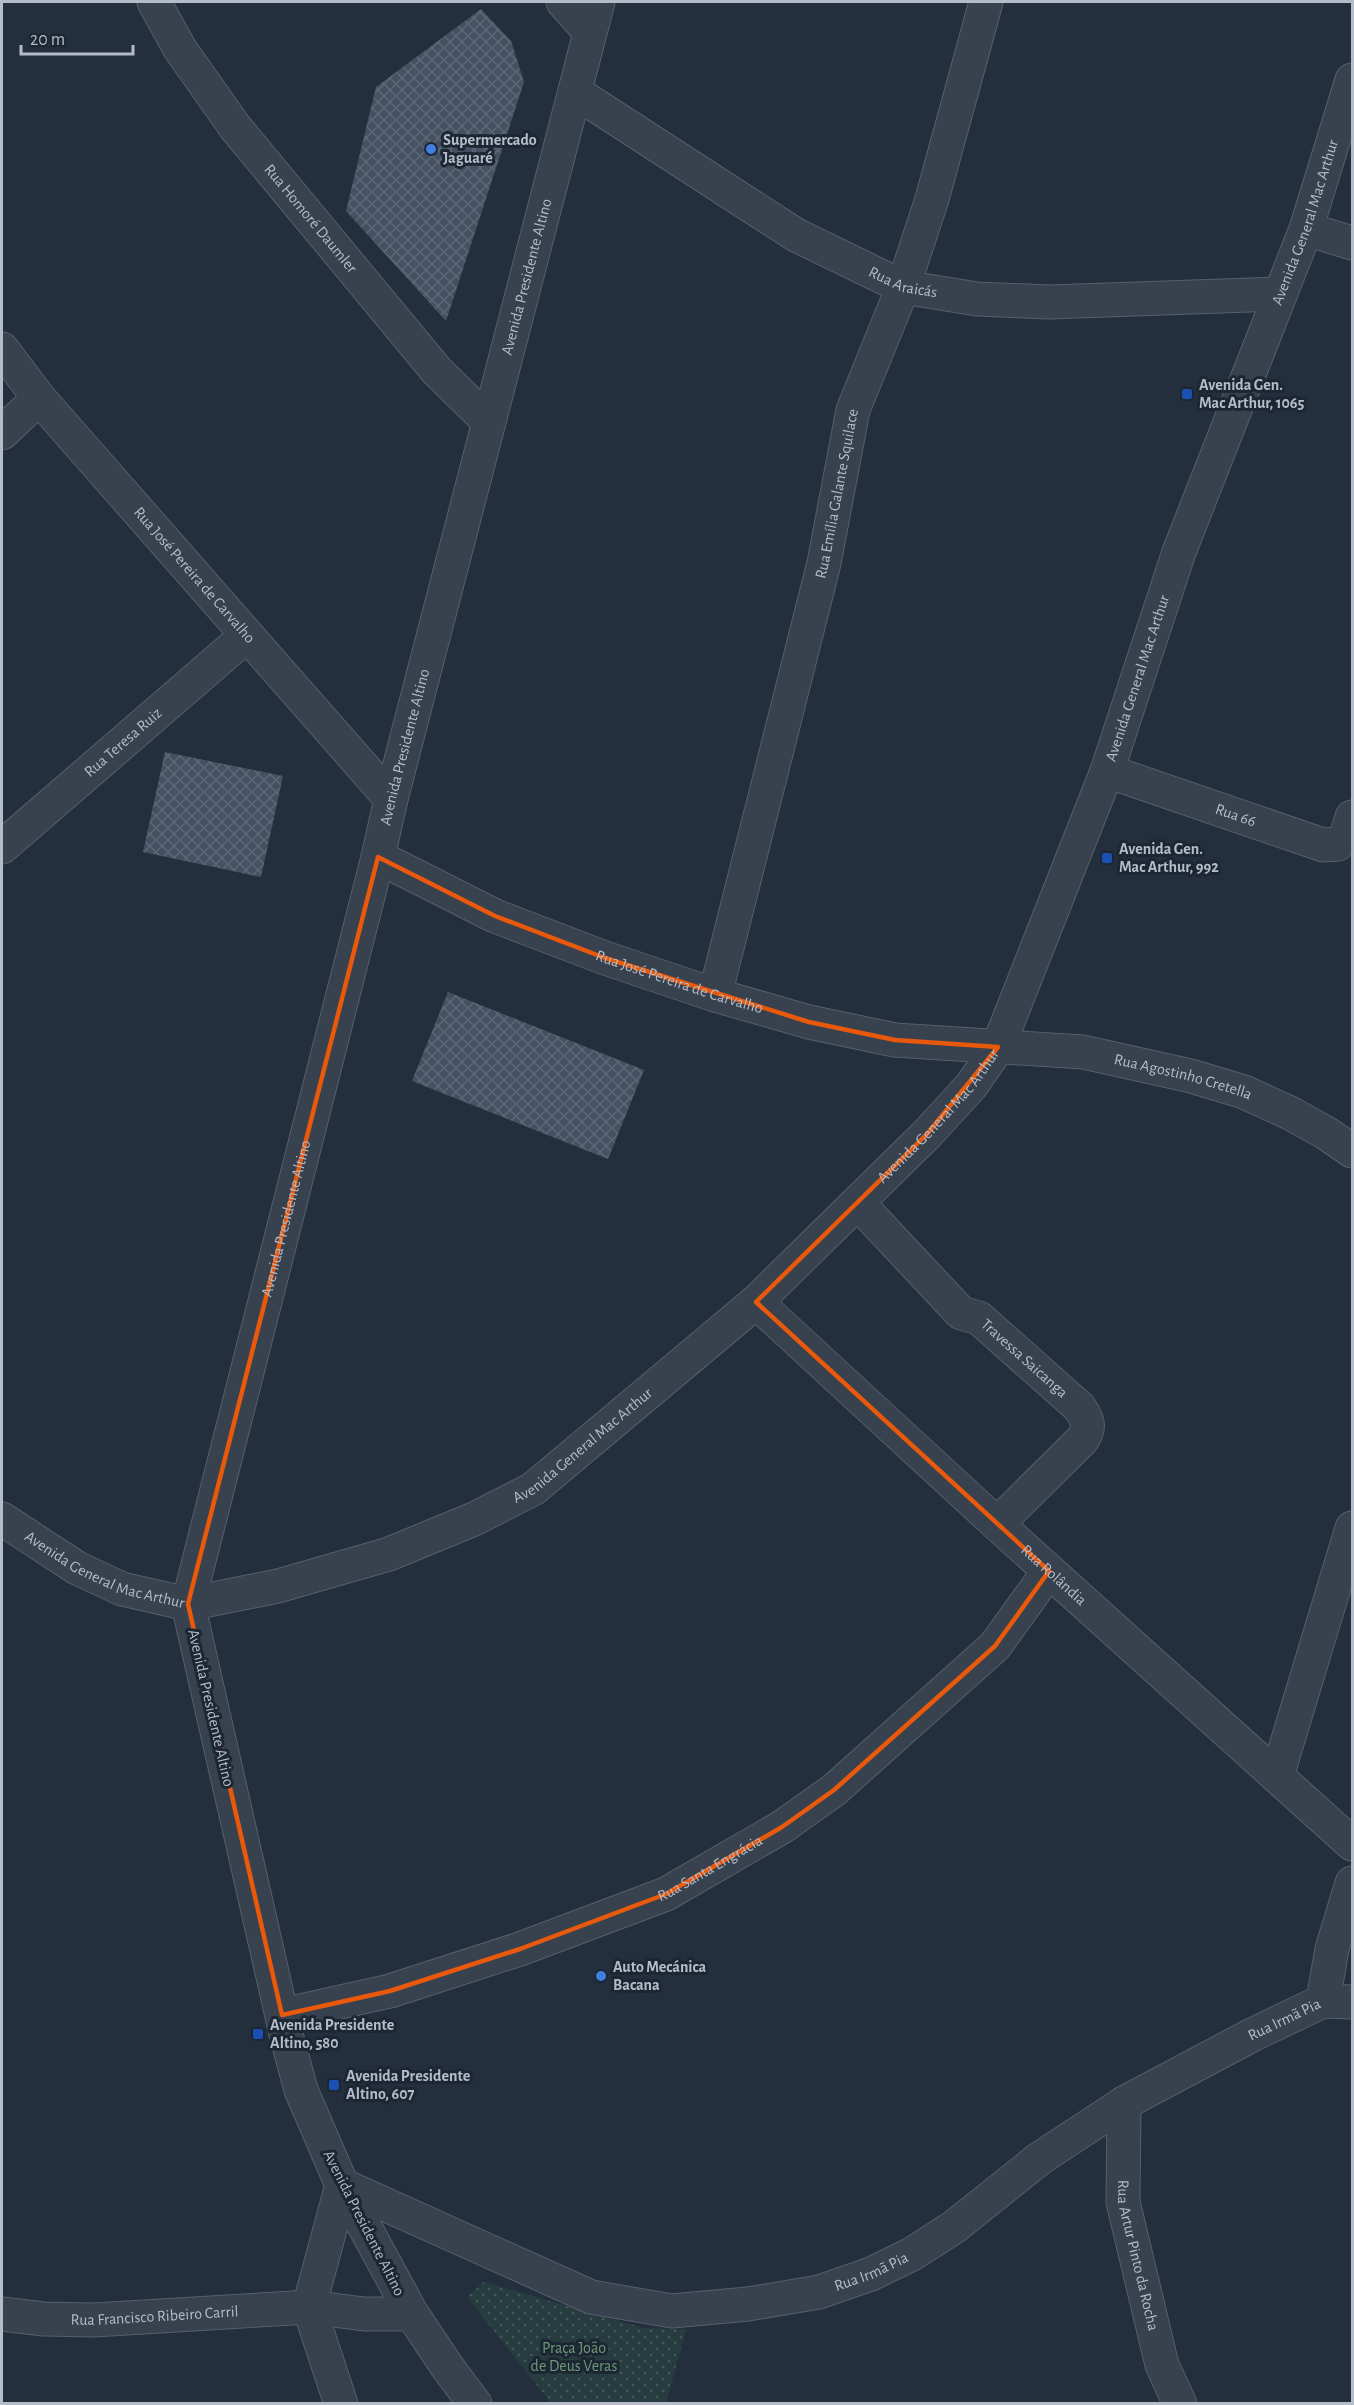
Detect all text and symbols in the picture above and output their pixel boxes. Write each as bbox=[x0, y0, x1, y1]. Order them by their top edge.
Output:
scale bar bbox=[21, 18, 134, 56]
text: 20 m bbox=[30, 31, 65, 49]
place label: Supermercado Jaguaré bbox=[443, 132, 537, 166]
street label: Avenida General Mac Arthur bbox=[1269, 137, 1341, 307]
marker: Supermercado Jaguaré bbox=[424, 142, 438, 156]
street label: Rua Homoré Daumler bbox=[261, 161, 361, 277]
street label: Avenida Presidente Altino bbox=[499, 197, 555, 357]
street label: Rua Araicás bbox=[866, 264, 938, 300]
place label: Avenida Gen. Mac Arthur, 1065 bbox=[1199, 377, 1304, 411]
marker: Avenida Gen. Mac Arthur, 1065 bbox=[1180, 387, 1194, 401]
street label: Rua Emília Galante Squilace bbox=[812, 408, 861, 580]
street label: Rua José Pereira de Carvalho bbox=[131, 504, 258, 646]
street label: Avenida General Mac Arthur bbox=[1103, 592, 1173, 764]
street label: Avenida Presidente Altino bbox=[377, 667, 433, 827]
street label: Rua Teresa Ruiz bbox=[81, 704, 165, 780]
street label: Rua 66 bbox=[1213, 801, 1258, 829]
place label: Avenida Gen. Mac Arthur, 992 bbox=[1119, 841, 1219, 875]
marker: Avenida Gen. Mac Arthur, 992 bbox=[1100, 851, 1114, 865]
street label: Rua José Pereira de Carvalho bbox=[593, 947, 765, 1016]
street label: Avenida General Mac Arthur bbox=[874, 1045, 1002, 1186]
street label: Rua Agostinho Cretella bbox=[1113, 1051, 1255, 1103]
street label: Avenida Presidente Altino bbox=[258, 1138, 314, 1298]
street label: Travessa Saicanga bbox=[978, 1316, 1071, 1401]
street label: Avenida General Mac Arthur bbox=[510, 1384, 656, 1506]
street label: Avenida General Mac Arthur bbox=[22, 1528, 187, 1611]
street label: Rua Rolândia bbox=[1018, 1542, 1090, 1608]
street label: Avenida Presidente Altino bbox=[185, 1628, 237, 1788]
street label: Rua Santa Engrácia bbox=[655, 1832, 765, 1904]
place label: Auto Mecánica Bacana bbox=[613, 1959, 707, 1993]
marker: Auto Mecánica Bacana bbox=[594, 1969, 608, 1983]
street label: Rua Irmã Pia bbox=[1245, 1995, 1323, 2044]
place label: Avenida Presidente Altino, 580 bbox=[270, 2017, 395, 2051]
marker: Avenida Presidente Altino, 580 bbox=[251, 2027, 265, 2041]
place label: Avenida Presidente Altino, 607 bbox=[346, 2068, 471, 2102]
marker: Avenida Presidente Altino, 607 bbox=[327, 2078, 341, 2092]
street label: Avenida Presidente Altino bbox=[320, 2148, 408, 2298]
street label: Rua Artur Pinto da Rocha bbox=[1115, 2180, 1162, 2332]
street label: Rua Irmã Pia bbox=[832, 2249, 911, 2294]
street label: Rua Francisco Ribeiro Carril bbox=[71, 2303, 239, 2328]
park label: Praça João de Deus Veras bbox=[531, 2340, 617, 2374]

